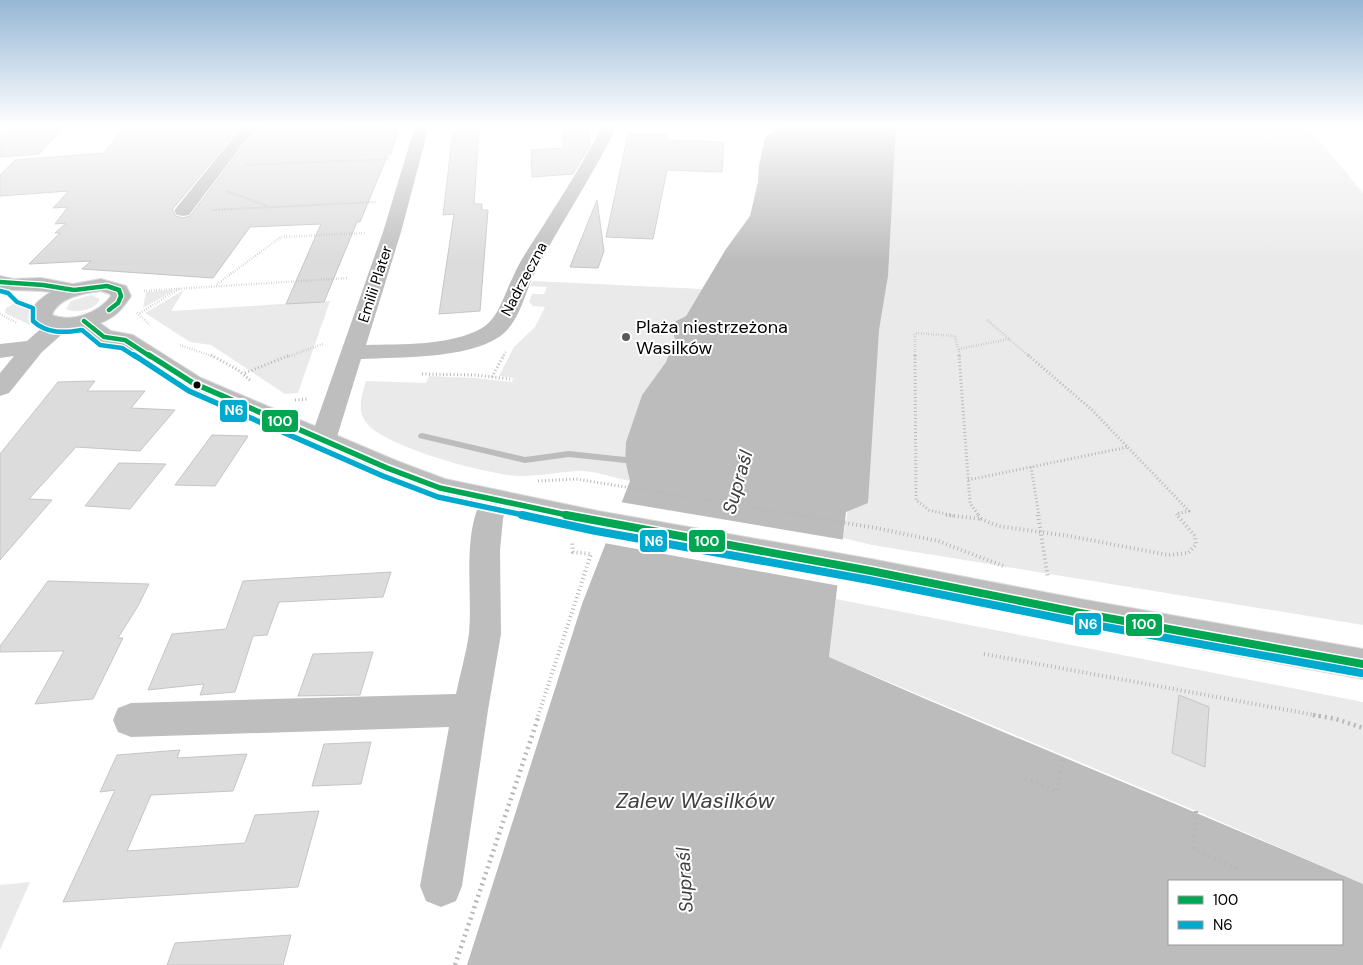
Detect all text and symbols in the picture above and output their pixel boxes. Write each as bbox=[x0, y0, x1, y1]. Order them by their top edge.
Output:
street label: Nadrzeczna bbox=[496, 239, 552, 319]
street label: Emilii Plater bbox=[353, 243, 397, 325]
place label: Plaża niestrzeżona Wasilków bbox=[636, 315, 788, 360]
marker: Plaża niestrzeżona Wasilków bbox=[620, 331, 632, 343]
unlabelled marker bbox=[192, 380, 202, 390]
line badge: N6 bbox=[219, 399, 248, 423]
text: N6 bbox=[224, 401, 244, 419]
line badge: 100 bbox=[261, 409, 299, 433]
text: 100 bbox=[268, 412, 293, 430]
water label: Supraśl bbox=[716, 447, 759, 517]
line badge: N6 bbox=[639, 529, 668, 553]
line badge: 100 bbox=[688, 529, 726, 553]
text: N6 bbox=[644, 532, 664, 550]
text: 100 bbox=[695, 532, 720, 550]
line badge: N6 bbox=[1074, 612, 1102, 636]
line badge: 100 bbox=[1125, 613, 1163, 637]
text: N6 bbox=[1078, 615, 1098, 633]
text: 100 bbox=[1132, 615, 1157, 633]
water label: Zalew Wasilków bbox=[616, 786, 775, 815]
water label: Supraśl bbox=[670, 846, 699, 913]
legend bbox=[1168, 880, 1343, 945]
text: 100 bbox=[1213, 890, 1238, 910]
text: N6 bbox=[1213, 915, 1233, 935]

